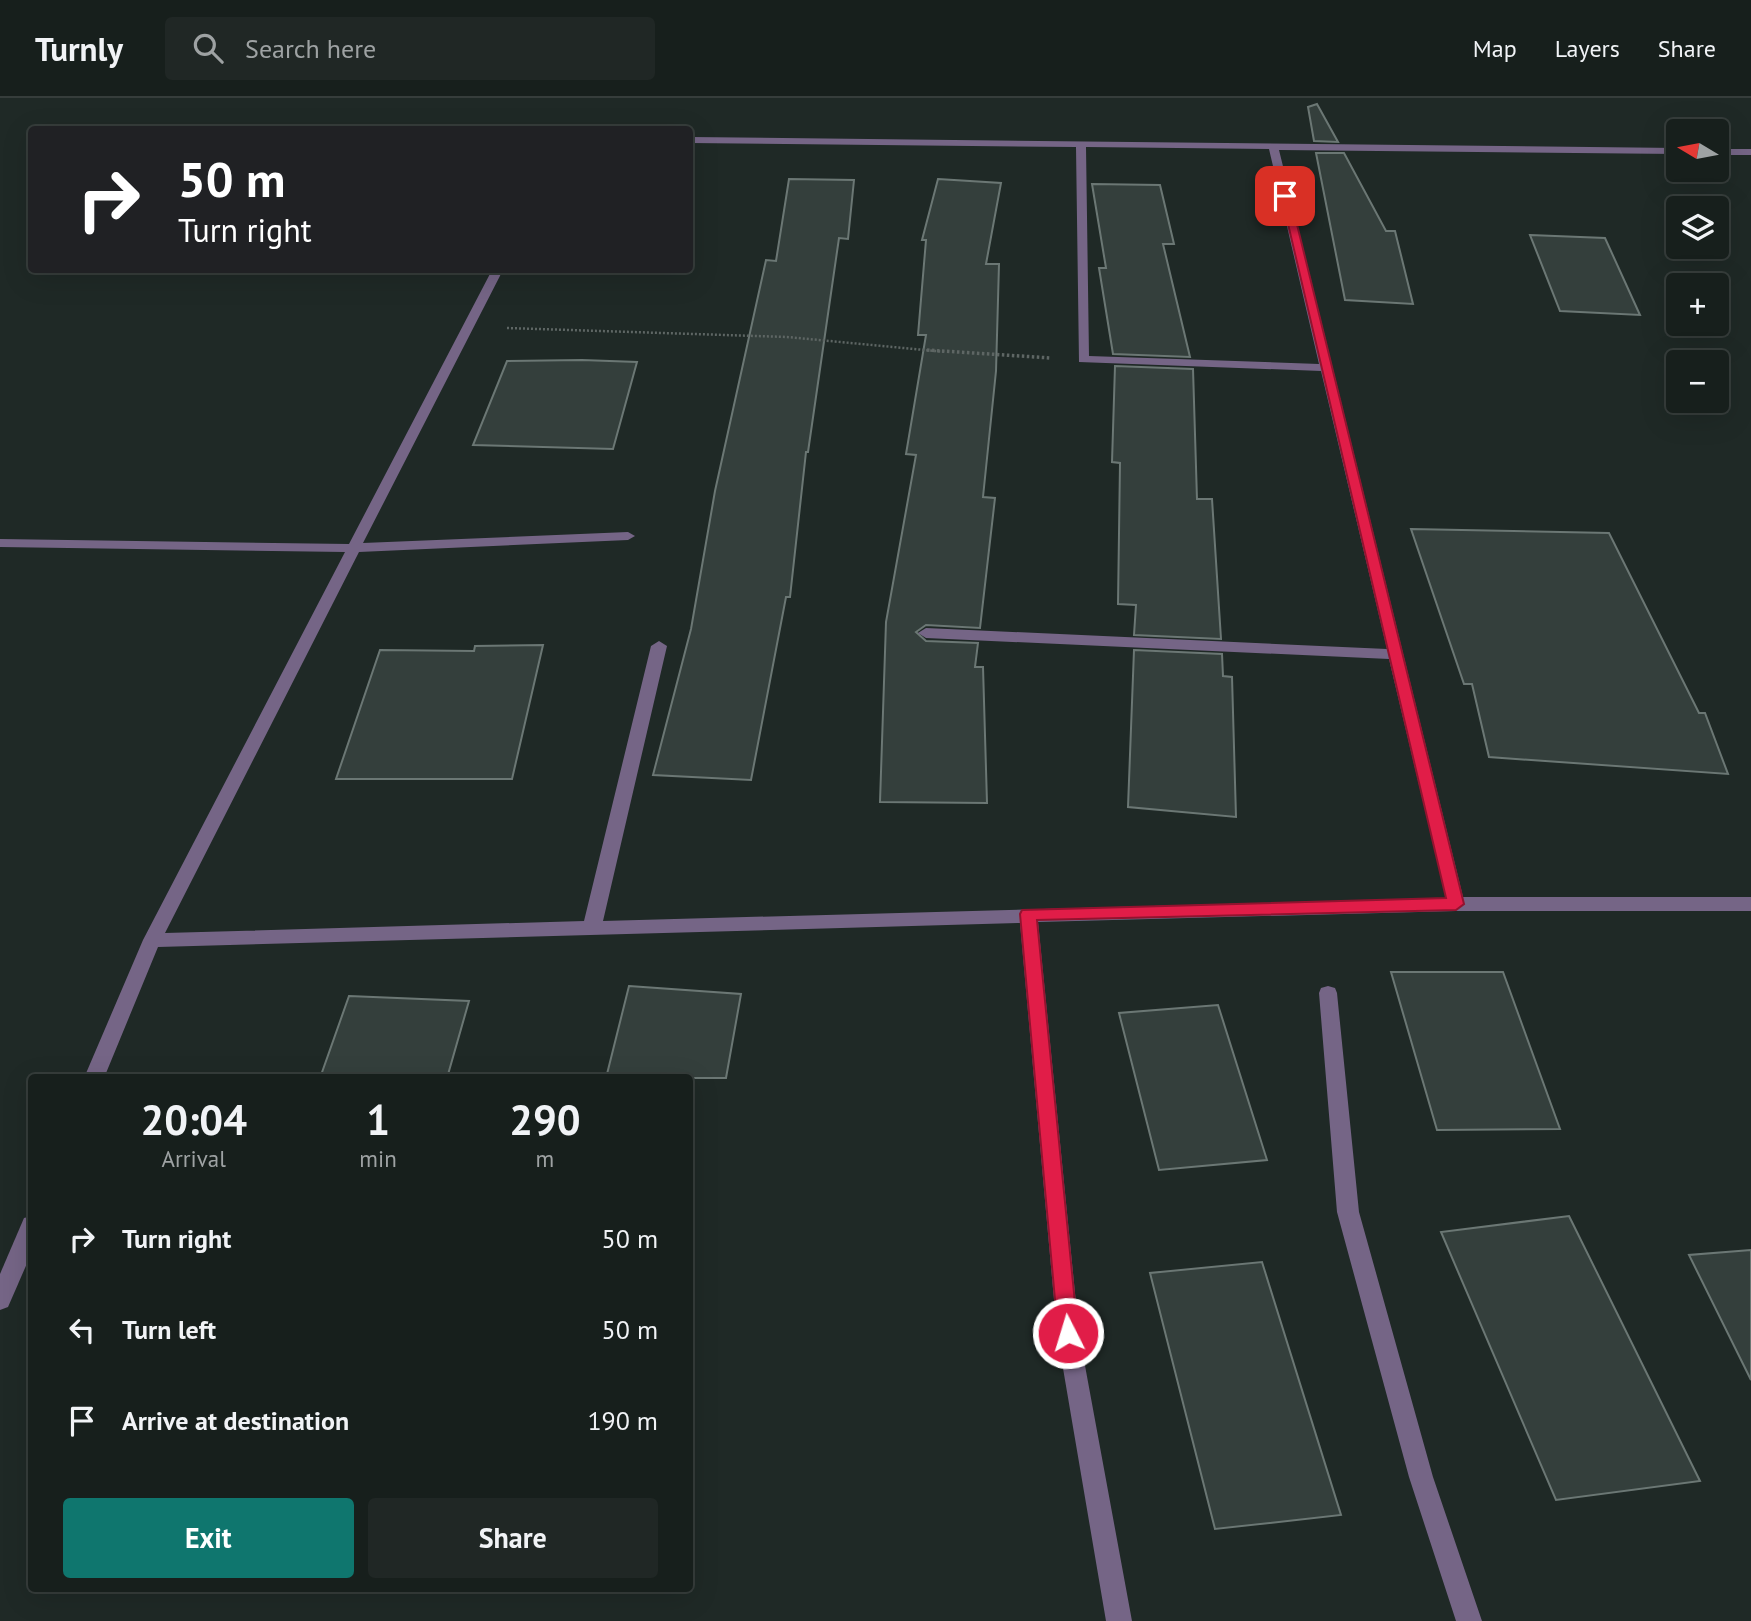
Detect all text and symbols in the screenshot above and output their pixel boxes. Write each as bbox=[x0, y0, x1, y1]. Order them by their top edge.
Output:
search box bbox=[165, 17, 655, 80]
text: Turnly bbox=[35, 27, 123, 70]
icon: search bbox=[189, 29, 227, 67]
text: Search here bbox=[245, 32, 376, 65]
text: Map bbox=[1473, 33, 1517, 64]
text: Layers bbox=[1555, 33, 1620, 64]
text: Share bbox=[1658, 33, 1716, 64]
north arrow bbox=[1666, 119, 1729, 182]
map controls bbox=[1666, 119, 1729, 413]
text: 50 m bbox=[178, 147, 285, 211]
icon: right bbox=[63, 154, 154, 245]
pin bbox=[1255, 166, 1315, 226]
icon: arrive bbox=[1266, 177, 1304, 215]
button: layers bbox=[1666, 196, 1729, 259]
text: Turn right bbox=[178, 209, 312, 251]
button: + bbox=[1666, 273, 1729, 336]
button: − bbox=[1666, 350, 1729, 413]
text: 20:04 bbox=[140, 1092, 247, 1147]
text: 1 bbox=[366, 1092, 390, 1147]
text: 290 bbox=[509, 1092, 581, 1147]
text: Arrival bbox=[161, 1144, 226, 1173]
text: min bbox=[359, 1144, 397, 1173]
text: m bbox=[536, 1144, 554, 1173]
icon: right bbox=[63, 1220, 101, 1258]
text: Turn right bbox=[122, 1222, 231, 1255]
text: 50 m bbox=[602, 1222, 658, 1255]
position arrow bbox=[1031, 1296, 1105, 1370]
icon: left bbox=[63, 1311, 101, 1349]
text: Turn left bbox=[122, 1313, 216, 1346]
text: 50 m bbox=[602, 1313, 658, 1346]
icon: arrive bbox=[63, 1402, 101, 1440]
text: Arrive at destination bbox=[122, 1404, 349, 1437]
text: 190 m bbox=[587, 1404, 658, 1437]
button: Exit bbox=[63, 1498, 354, 1578]
button: Share bbox=[368, 1498, 658, 1578]

